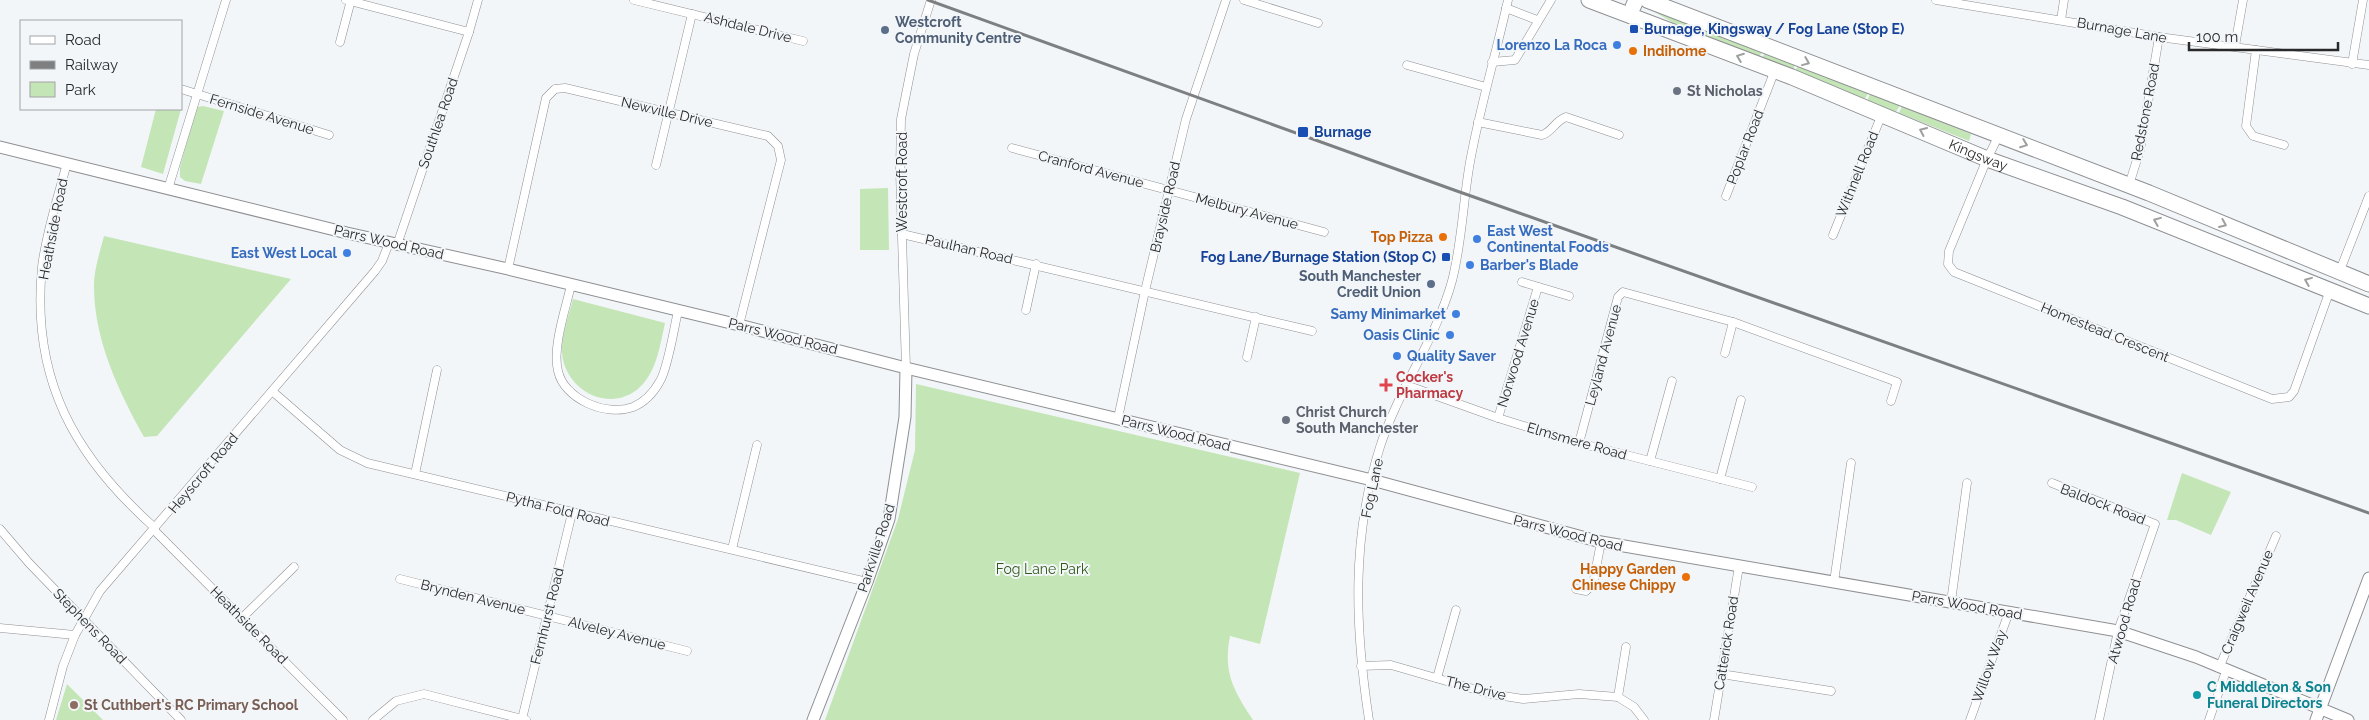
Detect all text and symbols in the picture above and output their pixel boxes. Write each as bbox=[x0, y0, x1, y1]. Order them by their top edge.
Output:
street label: Ashdale Drive bbox=[703, 8, 793, 46]
place label: Westcroft Community Centre bbox=[895, 14, 1022, 46]
street label: Burnage Lane bbox=[2076, 14, 2168, 46]
legend bbox=[20, 20, 182, 110]
scale bar bbox=[2189, 20, 2338, 52]
place label: Burnage, Kingsway / Fog Lane (Stop E) bbox=[1644, 21, 1904, 37]
marker: Burnage, Kingsway / Fog Lane (Stop E) bbox=[1628, 23, 1640, 35]
marker: Westcroft Community Centre bbox=[879, 24, 891, 36]
text: 100 m bbox=[2196, 28, 2238, 46]
text: Road bbox=[65, 31, 101, 49]
place label: Lorenzo La Roca bbox=[1497, 37, 1607, 53]
marker: Lorenzo La Roca bbox=[1611, 39, 1623, 51]
place label: Indihome bbox=[1643, 43, 1707, 59]
marker: Indihome bbox=[1627, 45, 1639, 57]
one-way arrow bbox=[1737, 53, 1745, 63]
text: Railway bbox=[65, 56, 118, 74]
one-way arrow bbox=[1801, 56, 1810, 66]
street label: Redstone Road bbox=[2128, 62, 2162, 162]
street label: Southlea Road bbox=[415, 76, 461, 170]
text: Park bbox=[65, 81, 96, 99]
place label: St Nicholas bbox=[1687, 83, 1763, 99]
marker: St Nicholas bbox=[1671, 85, 1683, 97]
street label: Fernside Avenue bbox=[208, 91, 316, 137]
street label: Newville Drive bbox=[620, 94, 714, 130]
street label: Poplar Road bbox=[1723, 107, 1767, 187]
place label: Burnage bbox=[1314, 124, 1372, 140]
marker: Burnage bbox=[1296, 125, 1310, 139]
one-way arrow bbox=[1919, 127, 1928, 138]
street label: Withnell Road bbox=[1832, 129, 1882, 219]
street label: Westcroft Road bbox=[894, 132, 910, 232]
street label: Kingsway bbox=[1947, 136, 2010, 174]
one-way arrow bbox=[2019, 139, 2027, 149]
street label: Cranford Avenue bbox=[1036, 147, 1146, 191]
street label: Brayside Road bbox=[1147, 160, 1183, 254]
street label: Heathside Road bbox=[35, 177, 71, 281]
street label: Melbury Avenue bbox=[1194, 190, 1300, 232]
one-way arrow bbox=[2153, 217, 2161, 227]
one-way arrow bbox=[2218, 218, 2227, 229]
street label: Parrs Wood Road bbox=[333, 222, 445, 262]
place label: East West Continental Foods bbox=[1487, 223, 1609, 255]
place label: Top Pizza bbox=[1371, 229, 1433, 245]
street label: Paulhan Road bbox=[924, 231, 1014, 267]
marker: Top Pizza bbox=[1437, 231, 1449, 243]
marker: East West Continental Foods bbox=[1471, 233, 1483, 245]
place label: East West Local bbox=[231, 245, 338, 261]
marker: East West Local bbox=[341, 247, 353, 259]
place label: Fog Lane/Burnage Station (Stop C) bbox=[1200, 249, 1436, 265]
marker: Fog Lane/Burnage Station (Stop C) bbox=[1440, 251, 1452, 263]
place label: Barber's Blade bbox=[1480, 257, 1579, 273]
marker: Barber's Blade bbox=[1464, 259, 1476, 271]
place label: South Manchester Credit Union bbox=[1299, 268, 1422, 300]
one-way arrow bbox=[2304, 277, 2312, 287]
marker: South Manchester Credit Union bbox=[1425, 278, 1437, 290]
street label: Norwood Avenue bbox=[1494, 297, 1542, 409]
street label: Homestead Crescent bbox=[2038, 299, 2172, 365]
street label: Leyland Avenue bbox=[1582, 303, 1624, 407]
place label: Samy Minimarket bbox=[1330, 306, 1447, 322]
marker: Samy Minimarket bbox=[1450, 308, 1462, 320]
street label: Parrs Wood Road bbox=[727, 315, 839, 357]
place label: Oasis Clinic bbox=[1363, 327, 1440, 343]
marker: Oasis Clinic bbox=[1444, 329, 1456, 341]
place label: Quality Saver bbox=[1407, 348, 1496, 364]
marker: Quality Saver bbox=[1391, 350, 1403, 362]
place label: Cocker's Pharmacy bbox=[1396, 369, 1463, 401]
marker: Cocker's Pharmacy bbox=[1380, 379, 1392, 391]
place label: Christ Church South Manchester bbox=[1296, 404, 1419, 436]
street label: Parrs Wood Road bbox=[1120, 412, 1232, 454]
marker: Christ Church South Manchester bbox=[1280, 414, 1292, 426]
street label: Elmsmere Road bbox=[1525, 419, 1629, 463]
street label: Heyscroft Road bbox=[165, 430, 241, 516]
street label: Fog Lane bbox=[1358, 457, 1386, 519]
street label: Baldock Road bbox=[2058, 480, 2148, 528]
street label: Pytha Fold Road bbox=[505, 488, 611, 530]
street label: Parkville Road bbox=[854, 502, 898, 594]
street label: Parrs Wood Road bbox=[1512, 512, 1624, 554]
street label: Craigweil Avenue bbox=[2218, 547, 2276, 657]
park label: Fog Lane Park bbox=[996, 561, 1089, 577]
place label: Happy Garden Chinese Chippy bbox=[1572, 561, 1676, 593]
street label: Fernhurst Road bbox=[527, 566, 567, 666]
marker: Happy Garden Chinese Chippy bbox=[1680, 571, 1692, 583]
street label: Brynden Avenue bbox=[419, 576, 527, 618]
street label: Atwood Road bbox=[2104, 577, 2144, 665]
street label: Heathside Road bbox=[207, 583, 291, 667]
street label: Stephens Road bbox=[50, 585, 130, 667]
street label: Parrs Wood Road bbox=[1910, 587, 2024, 623]
street label: Catterick Road bbox=[1711, 595, 1741, 691]
street label: Alveley Avenue bbox=[567, 613, 667, 653]
street label: Willow Way bbox=[1968, 627, 2010, 705]
street label: The Drive bbox=[1444, 673, 1508, 703]
place label: C Middleton & Son Funeral Directors bbox=[2207, 679, 2331, 711]
marker: C Middleton & Son Funeral Directors bbox=[2191, 689, 2203, 701]
place label: St Cuthbert's RC Primary School bbox=[84, 697, 299, 713]
marker: St Cuthbert's RC Primary School bbox=[68, 699, 80, 711]

